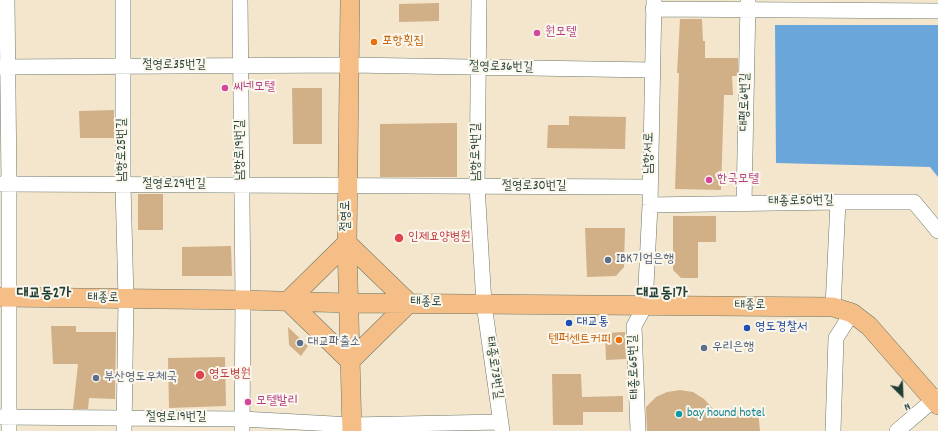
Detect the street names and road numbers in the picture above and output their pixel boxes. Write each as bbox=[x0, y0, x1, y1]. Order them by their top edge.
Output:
street label: 절영로35번길 bbox=[142, 58, 206, 74]
street label: 절영로36번길 bbox=[469, 60, 533, 76]
street label: 대평로6번길 bbox=[738, 73, 754, 131]
street label: 남항로25번길 bbox=[115, 118, 131, 182]
street label: 남항로19번길 bbox=[233, 119, 249, 181]
street label: 남항로9번길 bbox=[469, 123, 485, 181]
street label: 남항서로 bbox=[642, 132, 658, 174]
street label: 절영로29번길 bbox=[142, 177, 206, 193]
street label: 절영로30번길 bbox=[501, 179, 567, 195]
street label: 태종로50번길 bbox=[768, 194, 834, 210]
street label: 절영로 bbox=[339, 200, 355, 232]
street label: 태종로 bbox=[87, 291, 119, 307]
street label: 태종로 bbox=[410, 295, 442, 311]
street label: 태종로 bbox=[734, 298, 766, 314]
street label: 태종로65번길 bbox=[626, 334, 644, 400]
street label: 태종로73번길 bbox=[481, 336, 505, 400]
street label: 절영로19번길 bbox=[145, 410, 207, 426]

